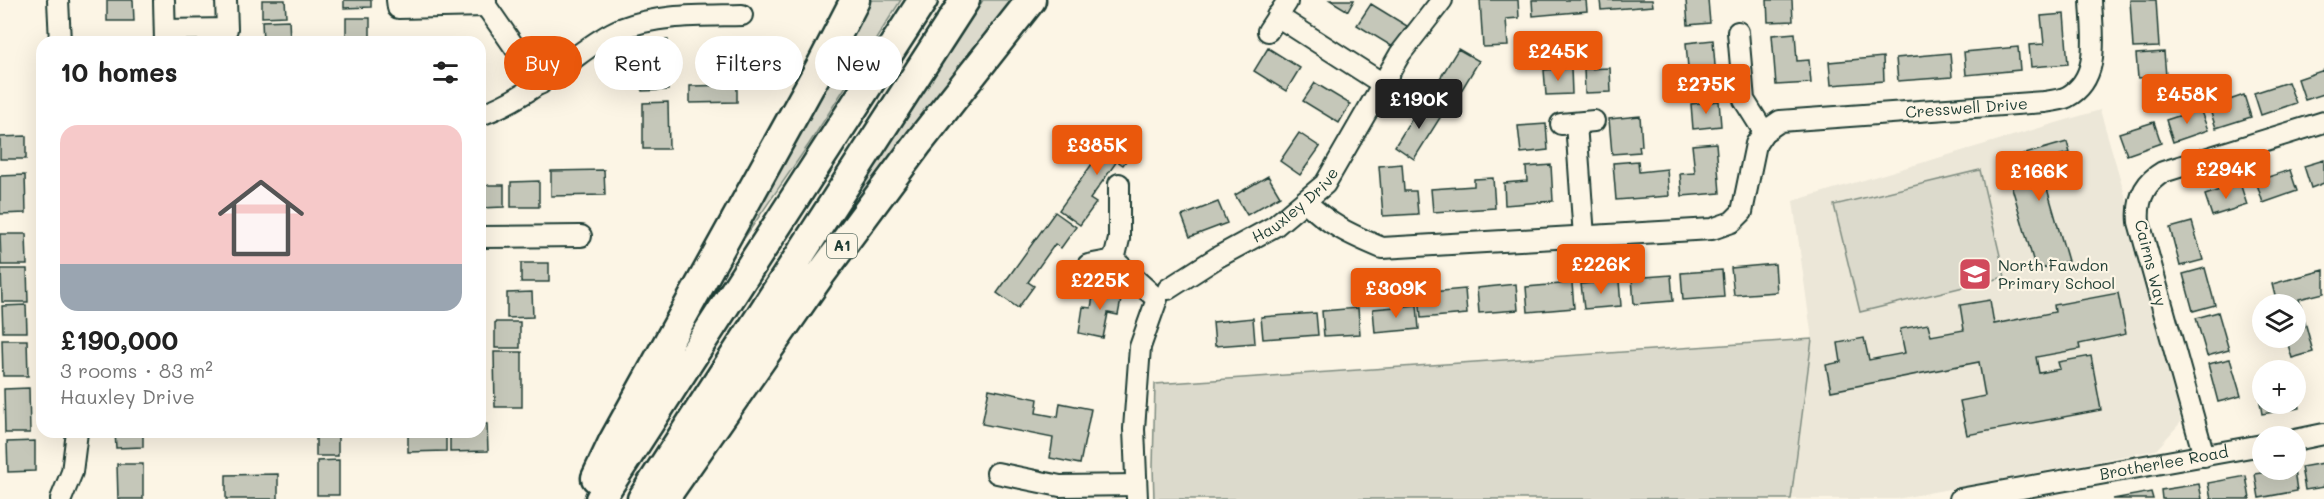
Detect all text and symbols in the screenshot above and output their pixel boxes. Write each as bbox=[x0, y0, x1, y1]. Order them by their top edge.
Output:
pin: £245K bbox=[1516, 31, 1600, 82]
chip: Buy bbox=[504, 36, 582, 90]
chip: Rent bbox=[594, 36, 683, 90]
chip: Filters bbox=[695, 36, 803, 90]
chip: New bbox=[815, 36, 902, 90]
text: £245K bbox=[1527, 37, 1589, 63]
text: 10 homes bbox=[60, 55, 178, 89]
icon: filters bbox=[429, 56, 462, 89]
pin: £275K bbox=[1664, 64, 1748, 115]
text: £275K bbox=[1676, 70, 1736, 96]
pin: £458K bbox=[2145, 74, 2229, 125]
pin: £190K bbox=[1377, 79, 1461, 130]
text: £458K bbox=[2156, 80, 2218, 106]
text: £190K bbox=[1389, 85, 1449, 111]
street label: Cresswell Drive bbox=[1904, 92, 2028, 122]
pin: £385K bbox=[1055, 125, 1139, 176]
text: £385K bbox=[1066, 131, 1128, 157]
pin: £294K bbox=[2184, 149, 2268, 200]
pin: £166K bbox=[1997, 151, 2081, 202]
text: £294K bbox=[2195, 155, 2257, 181]
text: £166K bbox=[2010, 157, 2068, 183]
street label: Hauxley Drive bbox=[1248, 163, 1342, 247]
icon: home bbox=[207, 164, 315, 272]
street label: Cairns Way bbox=[2131, 217, 2172, 308]
road number: A1 bbox=[827, 234, 857, 258]
pin: £226K bbox=[1559, 244, 1643, 295]
text: £226K bbox=[1571, 250, 1631, 276]
place label: North Fawdon Primary School bbox=[1998, 254, 2115, 293]
school or university icon: North Fawdon Primary School bbox=[1957, 256, 1993, 292]
pin: £225K bbox=[1058, 260, 1142, 311]
text: £225K bbox=[1070, 266, 1130, 292]
pin: £309K bbox=[1354, 268, 1438, 319]
text: £309K bbox=[1365, 274, 1427, 300]
map controls bbox=[2252, 294, 2306, 480]
button: layers bbox=[2252, 294, 2306, 348]
text: £190,000 bbox=[60, 323, 178, 357]
text: 3 rooms · 83 m² bbox=[60, 357, 213, 383]
button: + bbox=[2252, 360, 2306, 414]
text: Hauxley Drive bbox=[60, 383, 195, 409]
button: − bbox=[2252, 426, 2306, 480]
street label: Brotherlee Road bbox=[2098, 440, 2230, 484]

